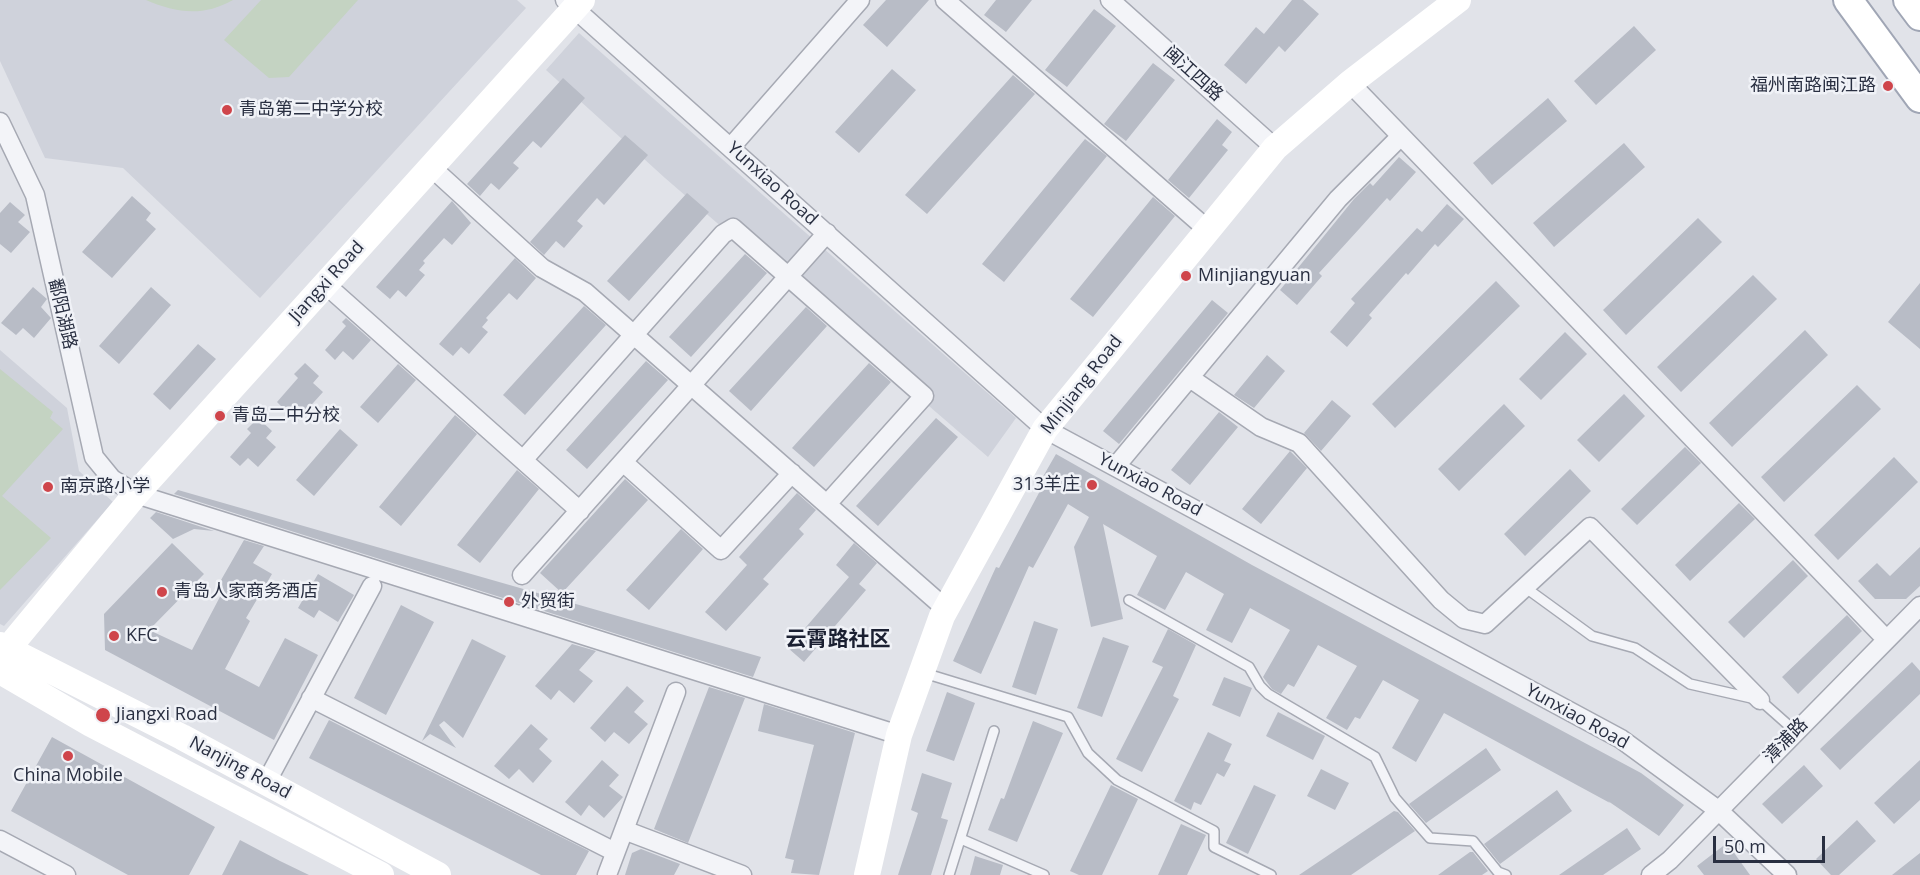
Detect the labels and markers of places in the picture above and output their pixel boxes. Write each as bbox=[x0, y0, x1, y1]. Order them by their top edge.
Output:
place label: 福州南路闽江路 bbox=[1750, 75, 1876, 97]
marker: 福州南路闽江路 bbox=[1881, 79, 1895, 93]
place label: 青岛第二中学分校 bbox=[239, 99, 383, 121]
marker: 青岛第二中学分校 bbox=[220, 103, 234, 117]
place label: Minjiangyuan bbox=[1198, 265, 1311, 287]
marker: Minjiangyuan bbox=[1179, 269, 1193, 283]
place label: 青岛二中分校 bbox=[232, 405, 340, 427]
marker: 青岛二中分校 bbox=[213, 409, 227, 423]
place label: 313羊庄 bbox=[1013, 474, 1080, 496]
place label: 南京路小学 bbox=[60, 476, 150, 498]
marker: 313羊庄 bbox=[1085, 478, 1099, 492]
marker: 南京路小学 bbox=[41, 480, 55, 494]
place label: 青岛人家商务酒店 bbox=[174, 581, 318, 603]
marker: 青岛人家商务酒店 bbox=[155, 585, 169, 599]
place label: 外贸街 bbox=[521, 591, 575, 613]
marker: 外贸街 bbox=[502, 595, 516, 609]
place label: KFC bbox=[126, 625, 158, 647]
marker: KFC bbox=[107, 629, 121, 643]
place label: Jiangxi Road bbox=[116, 704, 218, 726]
marker: Jiangxi Road bbox=[94, 706, 112, 724]
marker: China Mobile bbox=[61, 749, 75, 763]
place label: China Mobile bbox=[13, 765, 123, 787]

